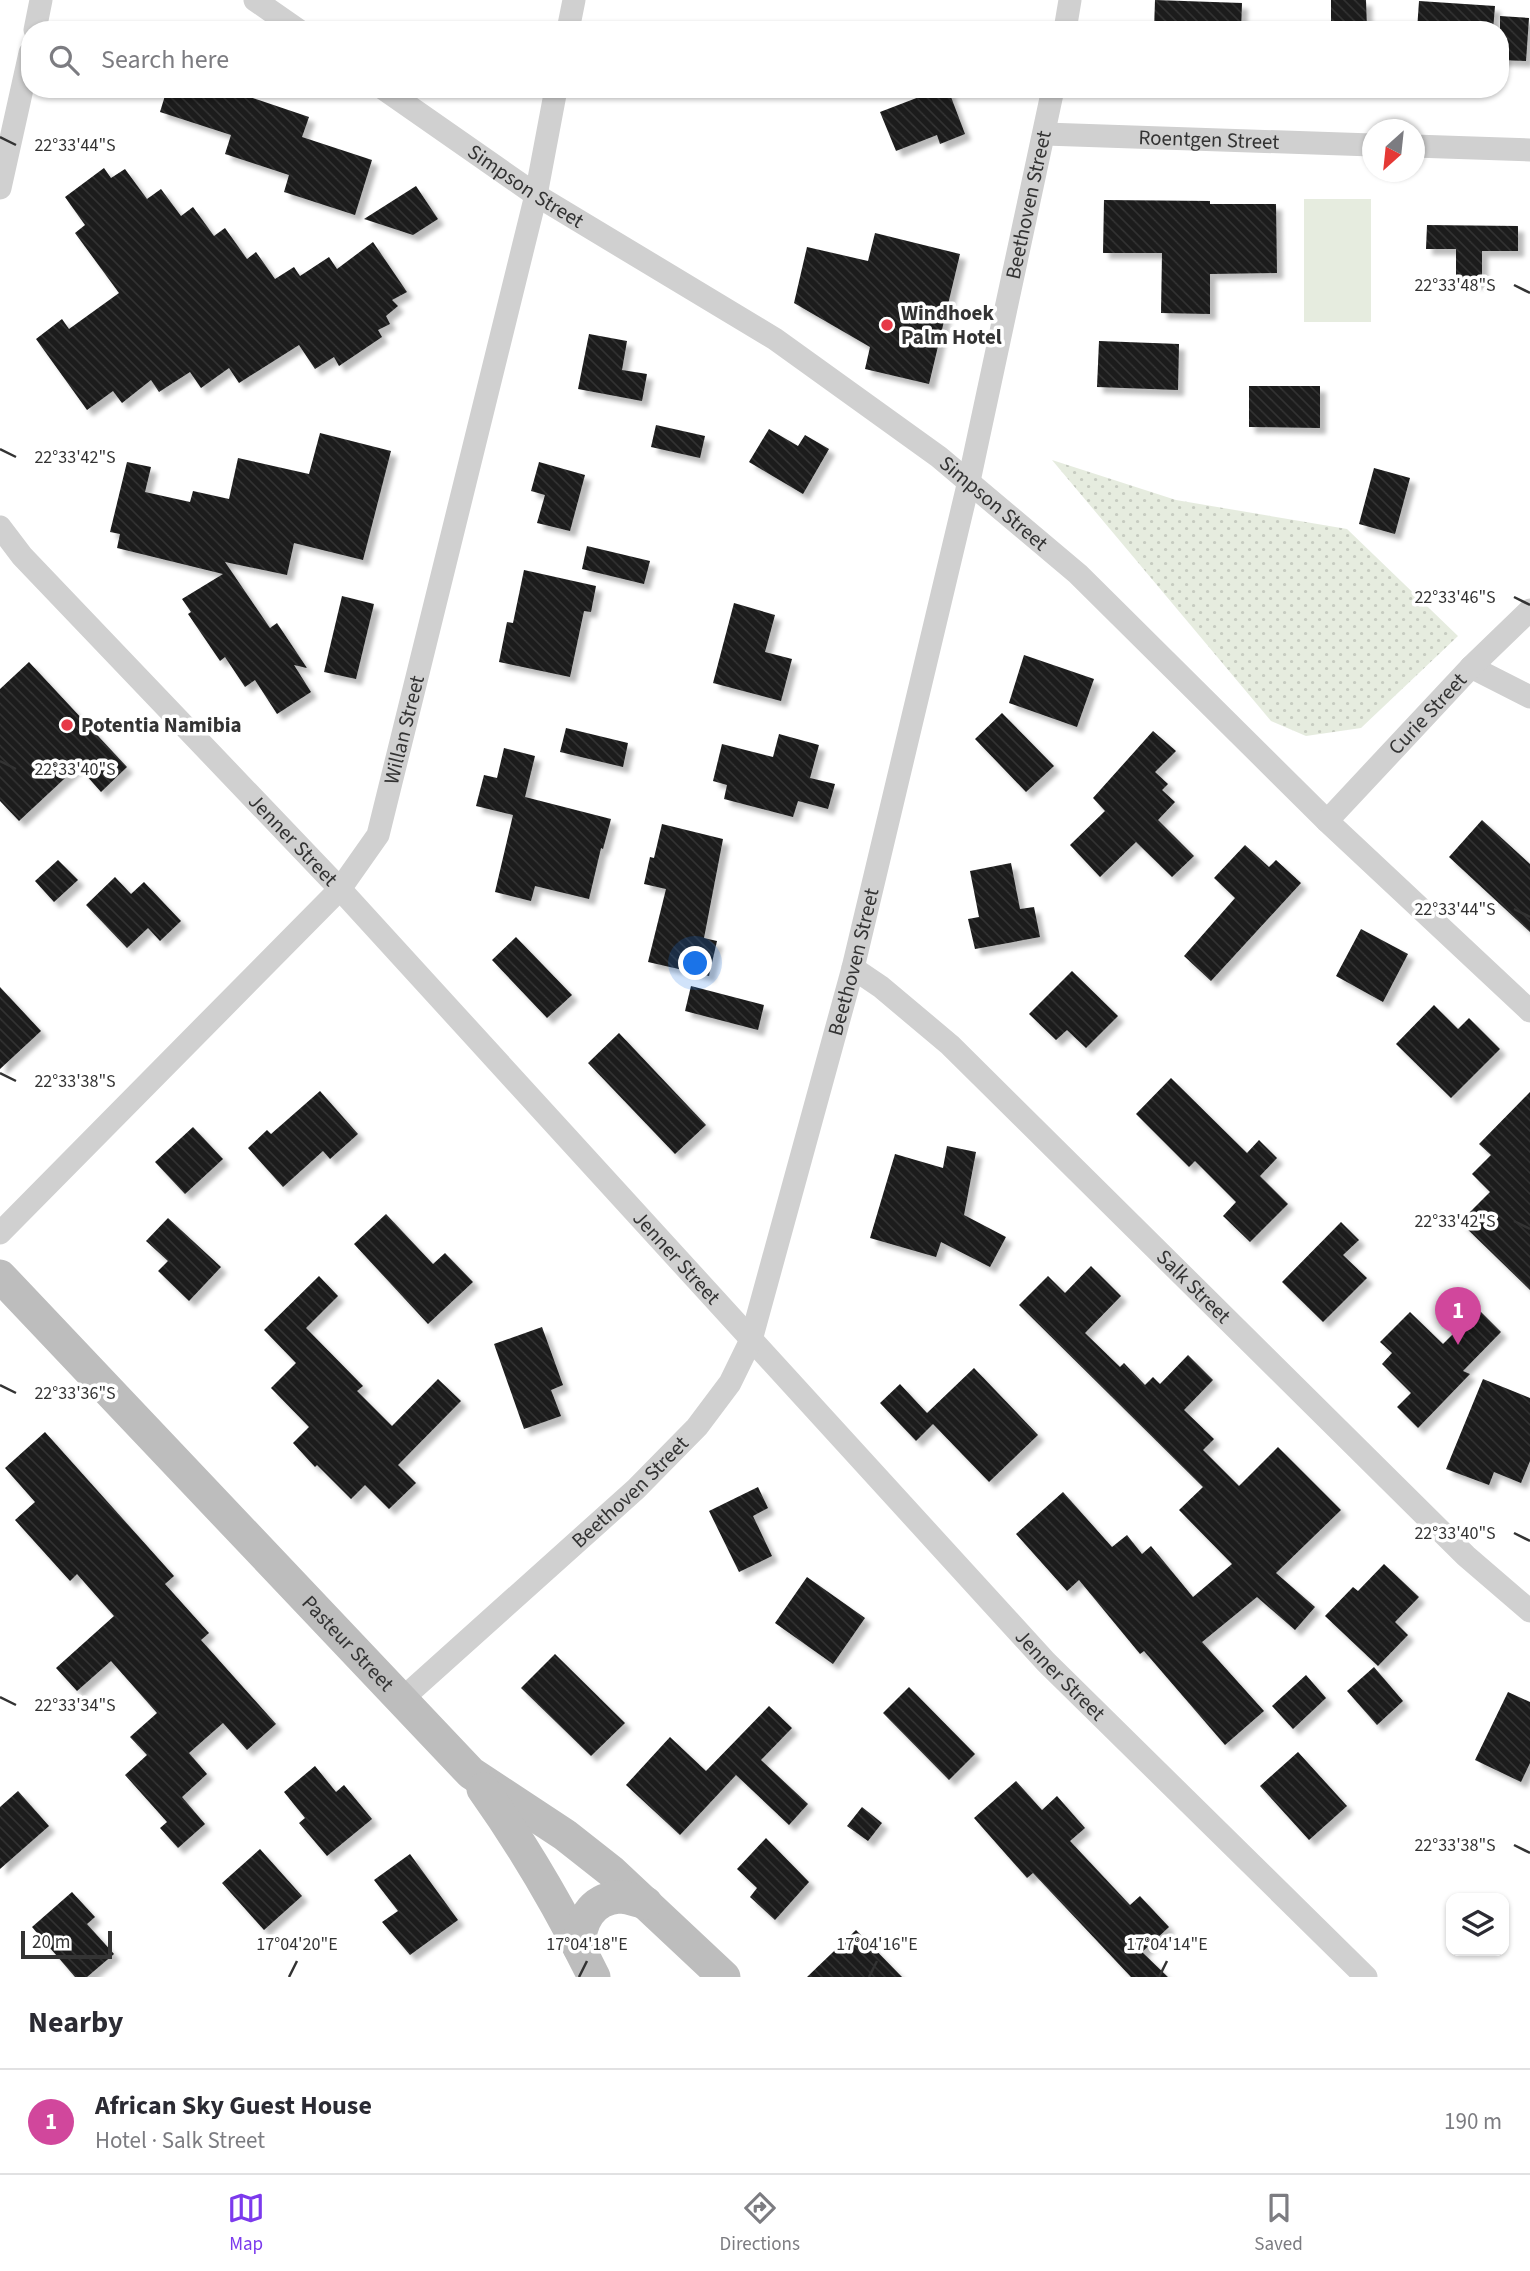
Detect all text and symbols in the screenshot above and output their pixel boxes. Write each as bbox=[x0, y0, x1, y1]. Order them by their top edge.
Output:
search box bbox=[21, 21, 1509, 98]
icon: search bbox=[45, 41, 83, 79]
text: Search here bbox=[101, 41, 229, 78]
north arrow bbox=[1362, 119, 1425, 182]
street label: Roentgen Street bbox=[1138, 122, 1280, 157]
street label: Beethoven Street bbox=[998, 128, 1059, 282]
text: 22°33'44"S bbox=[34, 133, 116, 158]
street label: Simpson Street bbox=[462, 137, 590, 236]
text: 22°33'48"S bbox=[1414, 273, 1496, 298]
place label: Windhoek Palm Hotel bbox=[901, 298, 1002, 352]
marker: Windhoek Palm Hotel bbox=[879, 317, 895, 333]
text: 22°33'42"S bbox=[34, 445, 116, 470]
street label: Simpson Street bbox=[933, 449, 1055, 558]
text: 22°33'46"S bbox=[1414, 585, 1496, 610]
street label: Curie Street bbox=[1381, 666, 1474, 761]
street label: Willan Street bbox=[376, 672, 432, 788]
place label: Potentia Namibia bbox=[81, 710, 242, 740]
marker: Potentia Namibia bbox=[59, 717, 75, 733]
text: 22°33'40"S bbox=[34, 757, 116, 782]
street label: Jenner Street bbox=[242, 787, 345, 893]
street label: Beethoven Street bbox=[820, 885, 887, 1039]
text: 22°33'44"S bbox=[1414, 897, 1496, 922]
your location bbox=[678, 946, 712, 980]
text: 22°33'38"S bbox=[34, 1069, 116, 1094]
street label: Jenner Street bbox=[626, 1204, 728, 1311]
text: 22°33'42"S bbox=[1414, 1209, 1496, 1234]
street label: Salk Street bbox=[1150, 1242, 1238, 1330]
pin: 1 bbox=[1435, 1287, 1481, 1345]
text: 22°33'36"S bbox=[34, 1381, 116, 1406]
street label: Beethoven Street bbox=[565, 1429, 695, 1555]
text: 22°33'40"S bbox=[1414, 1521, 1496, 1546]
street label: Pasteur Street bbox=[295, 1588, 401, 1698]
street label: Jenner Street bbox=[1008, 1623, 1112, 1728]
text: 22°33'34"S bbox=[34, 1693, 116, 1718]
text: 22°33'38"S bbox=[1414, 1833, 1496, 1858]
map controls bbox=[1446, 1893, 1509, 1956]
button: layers bbox=[1446, 1893, 1509, 1956]
scale bar bbox=[21, 1928, 112, 1960]
text: 20 m bbox=[32, 1929, 70, 1956]
text: 17°04'20"E bbox=[256, 1932, 338, 1957]
text: 17°04'18"E bbox=[546, 1932, 628, 1957]
text: 17°04'16"E bbox=[836, 1932, 918, 1957]
text: 17°04'14"E bbox=[1126, 1932, 1208, 1957]
text: Nearby bbox=[28, 2001, 123, 2044]
text: African Sky Guest House bbox=[95, 2087, 372, 2124]
text: 1 bbox=[45, 2105, 57, 2138]
text: 190 m bbox=[1444, 2105, 1502, 2138]
text: Hotel · Salk Street bbox=[95, 2124, 265, 2157]
tab: Map bbox=[227, 2189, 265, 2258]
tab: Directions bbox=[720, 2189, 800, 2258]
tab: Saved bbox=[1254, 2189, 1303, 2258]

